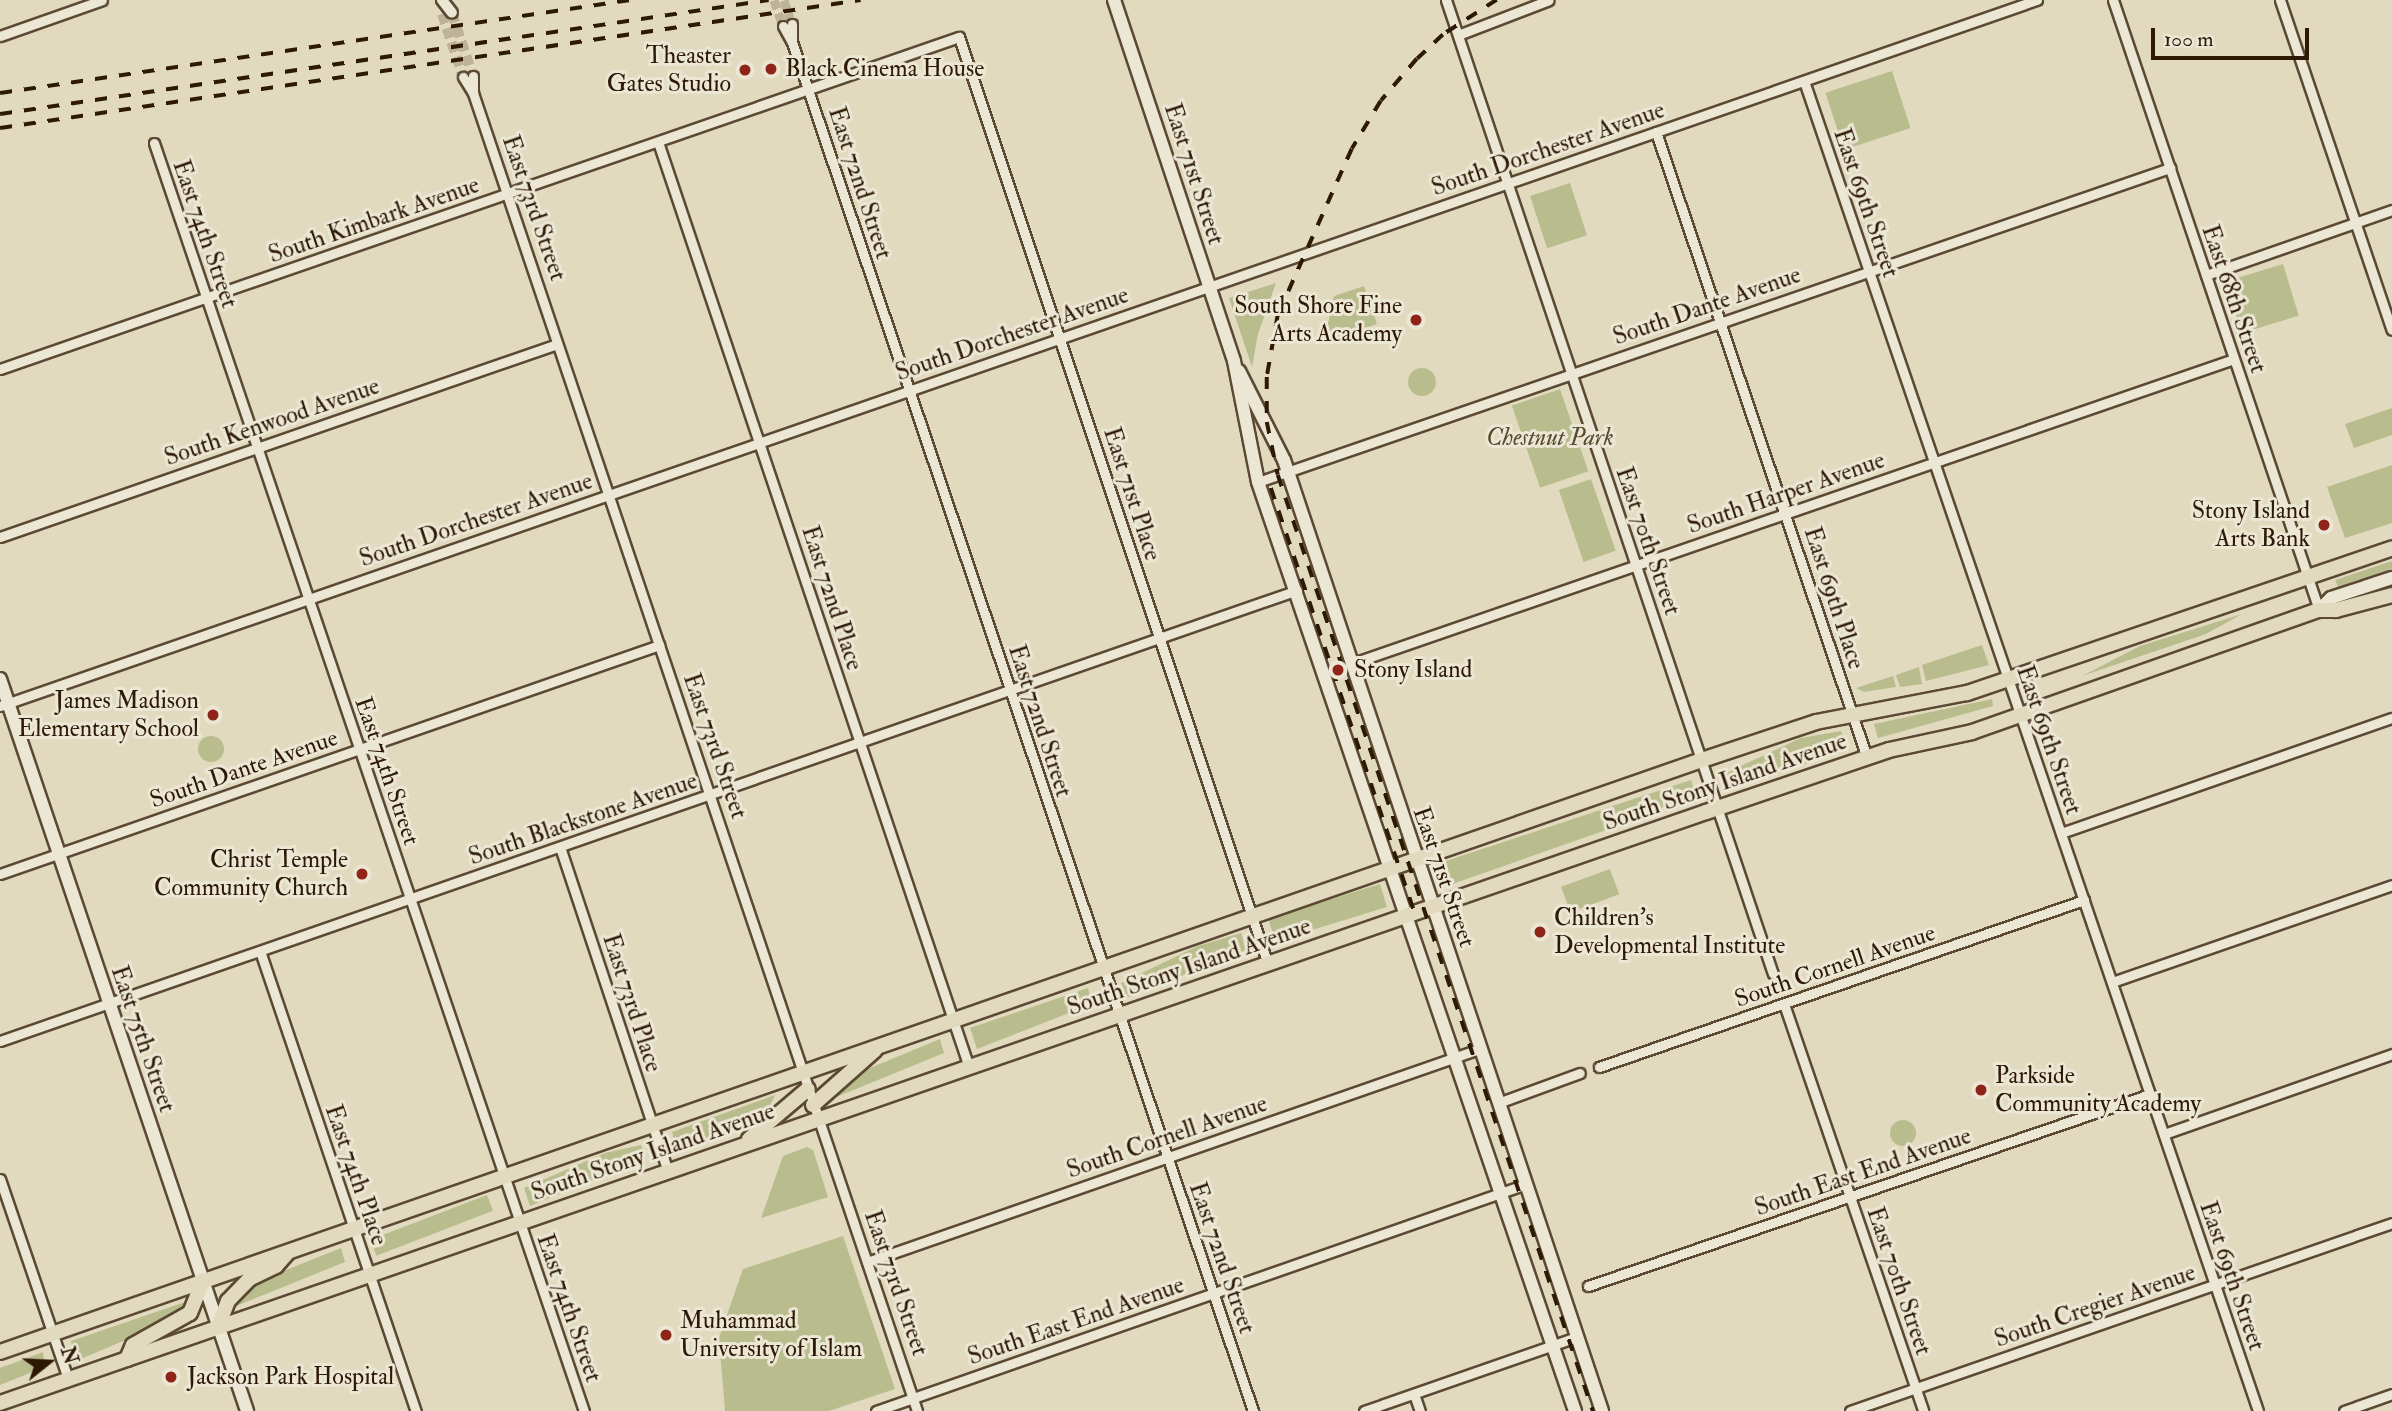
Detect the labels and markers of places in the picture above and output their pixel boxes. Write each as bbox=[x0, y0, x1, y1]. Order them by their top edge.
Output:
place label: Theaster Gates Studio bbox=[607, 42, 731, 98]
place label: Black Cinema House bbox=[785, 55, 984, 83]
marker: Black Cinema House bbox=[763, 61, 779, 77]
marker: Theaster Gates Studio bbox=[737, 62, 753, 78]
place label: South Shore Fine Arts Academy bbox=[1234, 292, 1402, 348]
marker: South Shore Fine Arts Academy bbox=[1408, 312, 1424, 328]
place label: Stony Island Arts Bank bbox=[2192, 497, 2310, 553]
marker: Stony Island Arts Bank bbox=[2316, 517, 2332, 533]
place label: Stony Island bbox=[1354, 656, 1472, 684]
marker: Stony Island bbox=[1328, 660, 1348, 680]
place label: James Madison Elementary School bbox=[18, 687, 199, 743]
marker: James Madison Elementary School bbox=[205, 707, 221, 723]
place label: Christ Temple Community Church bbox=[154, 846, 348, 902]
marker: Christ Temple Community Church bbox=[354, 866, 370, 882]
place label: Children's Developmental Institute bbox=[1554, 904, 1785, 960]
marker: Children's Developmental Institute bbox=[1532, 924, 1548, 940]
place label: Parkside Community Academy bbox=[1995, 1062, 2201, 1118]
marker: Parkside Community Academy bbox=[1973, 1082, 1989, 1098]
place label: Muhammad University of Islam bbox=[680, 1307, 862, 1363]
marker: Muhammad University of Islam bbox=[658, 1327, 674, 1343]
place label: Jackson Park Hospital bbox=[187, 1363, 394, 1391]
marker: Jackson Park Hospital bbox=[161, 1367, 181, 1387]

